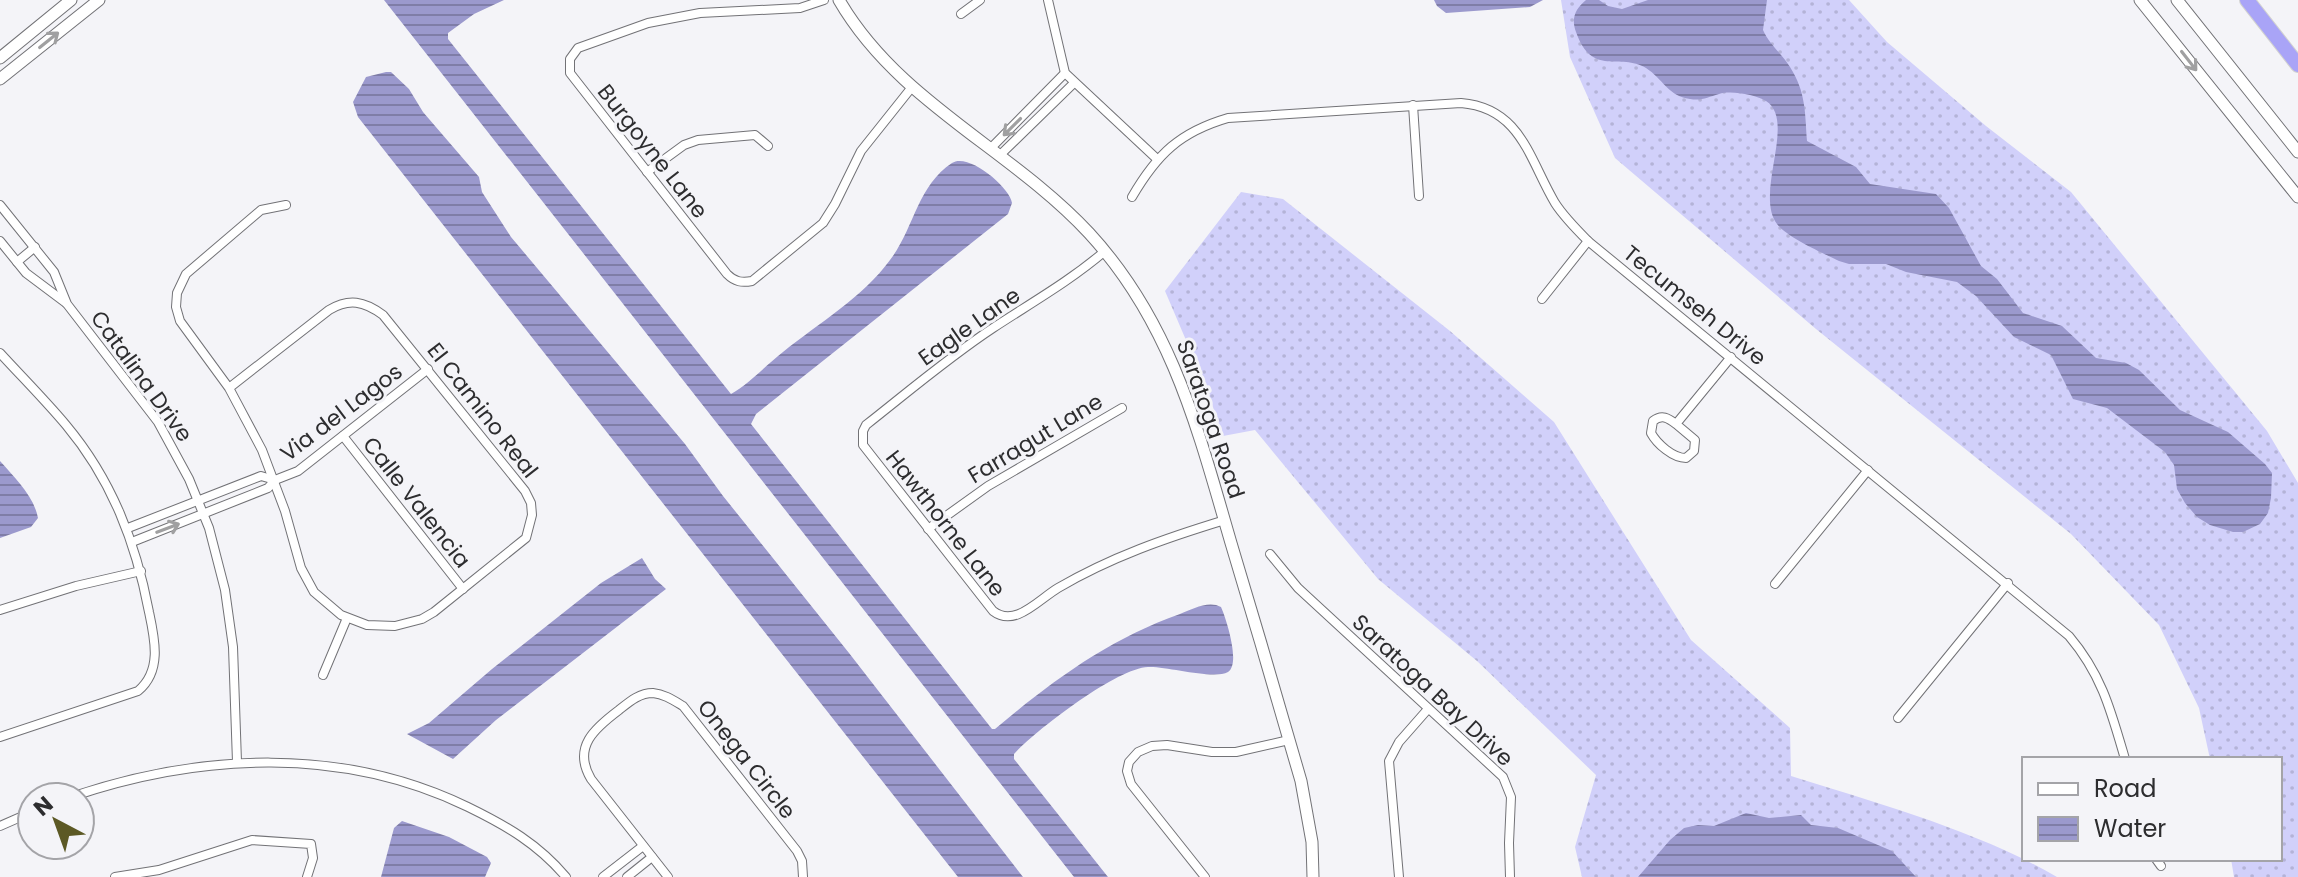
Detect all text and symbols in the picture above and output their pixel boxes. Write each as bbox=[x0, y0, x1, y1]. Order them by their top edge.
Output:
one-way arrow bbox=[38, 31, 59, 48]
one-way arrow bbox=[2180, 50, 2197, 71]
street label: Burgoyne Lane bbox=[590, 78, 715, 225]
one-way arrow bbox=[1003, 117, 1022, 136]
street label: Tecumseh Drive bbox=[1617, 238, 1773, 373]
street label: Eagle Lane bbox=[912, 280, 1027, 373]
street label: Catalina Drive bbox=[83, 304, 200, 448]
street label: El Camino Real bbox=[420, 336, 545, 484]
street label: Saratoga Road bbox=[1169, 336, 1252, 503]
street label: Via del Lagos bbox=[274, 356, 409, 469]
street label: Farragut Lane bbox=[962, 386, 1108, 491]
street label: Calle Valencia bbox=[356, 430, 478, 574]
street label: Hawthorne Lane bbox=[879, 444, 1013, 603]
one-way arrow bbox=[155, 520, 180, 534]
street label: Saratoga Bay Drive bbox=[1345, 607, 1520, 773]
street label: Onega Circle bbox=[690, 693, 803, 825]
legend bbox=[2022, 757, 2282, 861]
text: Road bbox=[2094, 772, 2156, 805]
north arrow bbox=[16, 781, 96, 861]
text: N bbox=[27, 789, 60, 823]
text: Water bbox=[2094, 812, 2166, 845]

